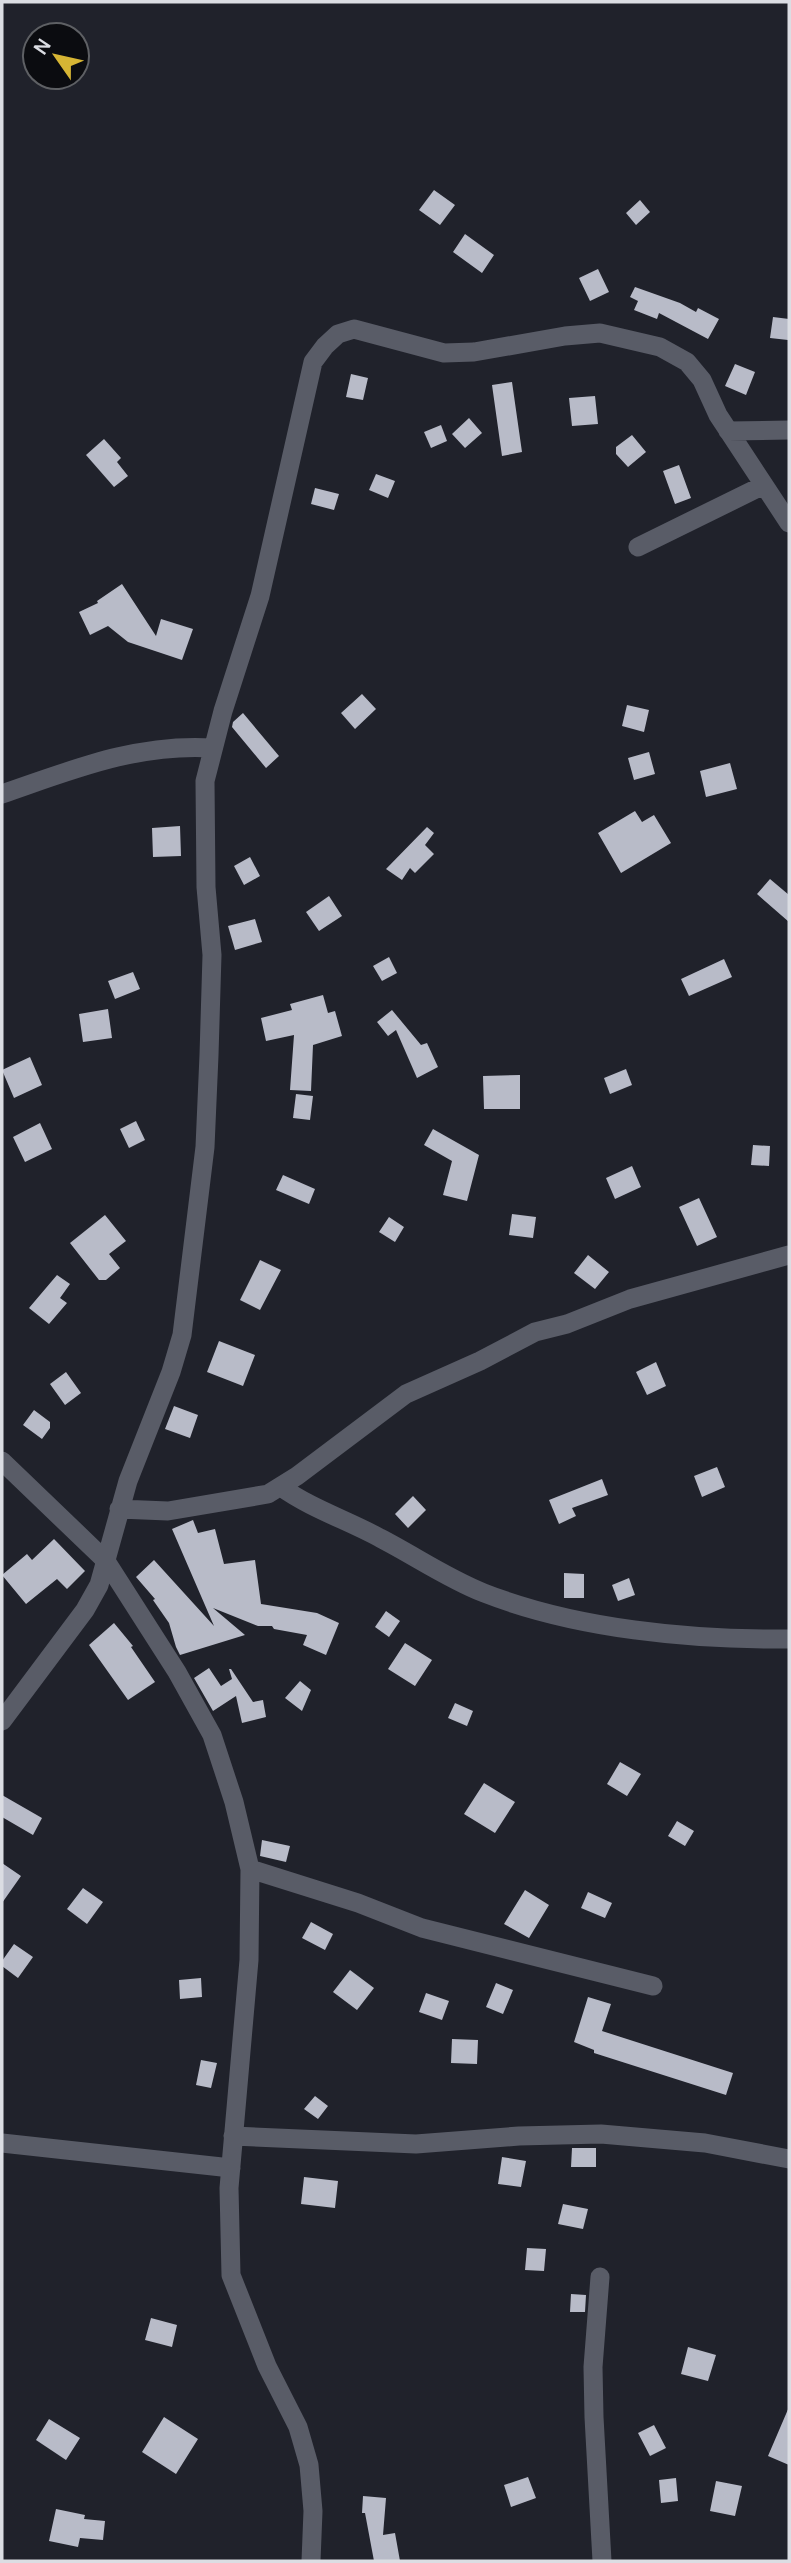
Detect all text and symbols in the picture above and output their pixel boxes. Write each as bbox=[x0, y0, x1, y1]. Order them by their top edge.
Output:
north arrow bbox=[21, 21, 91, 91]
text: N bbox=[27, 34, 57, 59]

